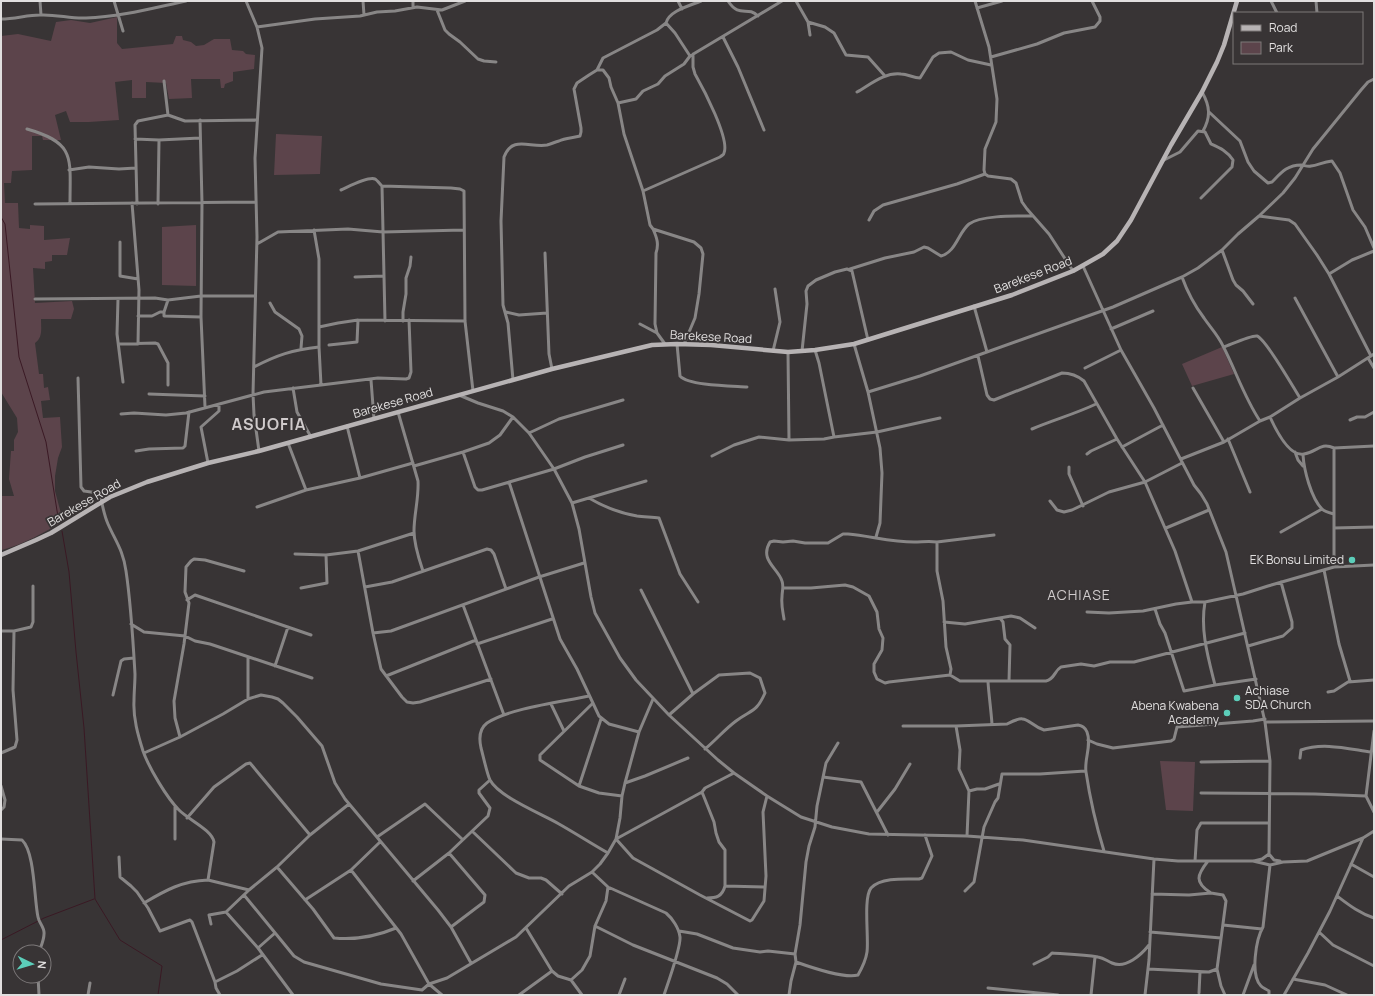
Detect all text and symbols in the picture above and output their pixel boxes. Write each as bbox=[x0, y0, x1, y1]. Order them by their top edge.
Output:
legend bbox=[1233, 12, 1363, 64]
text: Road bbox=[1269, 19, 1297, 36]
text: Park bbox=[1269, 39, 1294, 56]
street label: Barekese Road bbox=[991, 252, 1074, 297]
street label: Barekese Road bbox=[670, 326, 753, 347]
street label: Barekese Road bbox=[351, 383, 435, 422]
district label: ASUOFIA bbox=[231, 413, 307, 435]
street label: Barekese Road bbox=[44, 475, 124, 530]
place label: EK Bonsu Limited bbox=[1250, 551, 1344, 568]
marker: EK Bonsu Limited bbox=[1347, 555, 1357, 565]
district label: ACHIASE bbox=[1047, 585, 1111, 604]
place label: Achiase SDA Church bbox=[1245, 682, 1311, 713]
marker: Achiase SDA Church bbox=[1232, 693, 1242, 703]
place label: Abena Kwabena Academy bbox=[1131, 697, 1220, 728]
marker: Abena Kwabena Academy bbox=[1222, 708, 1232, 718]
north arrow bbox=[12, 944, 52, 984]
text: N bbox=[35, 960, 50, 970]

